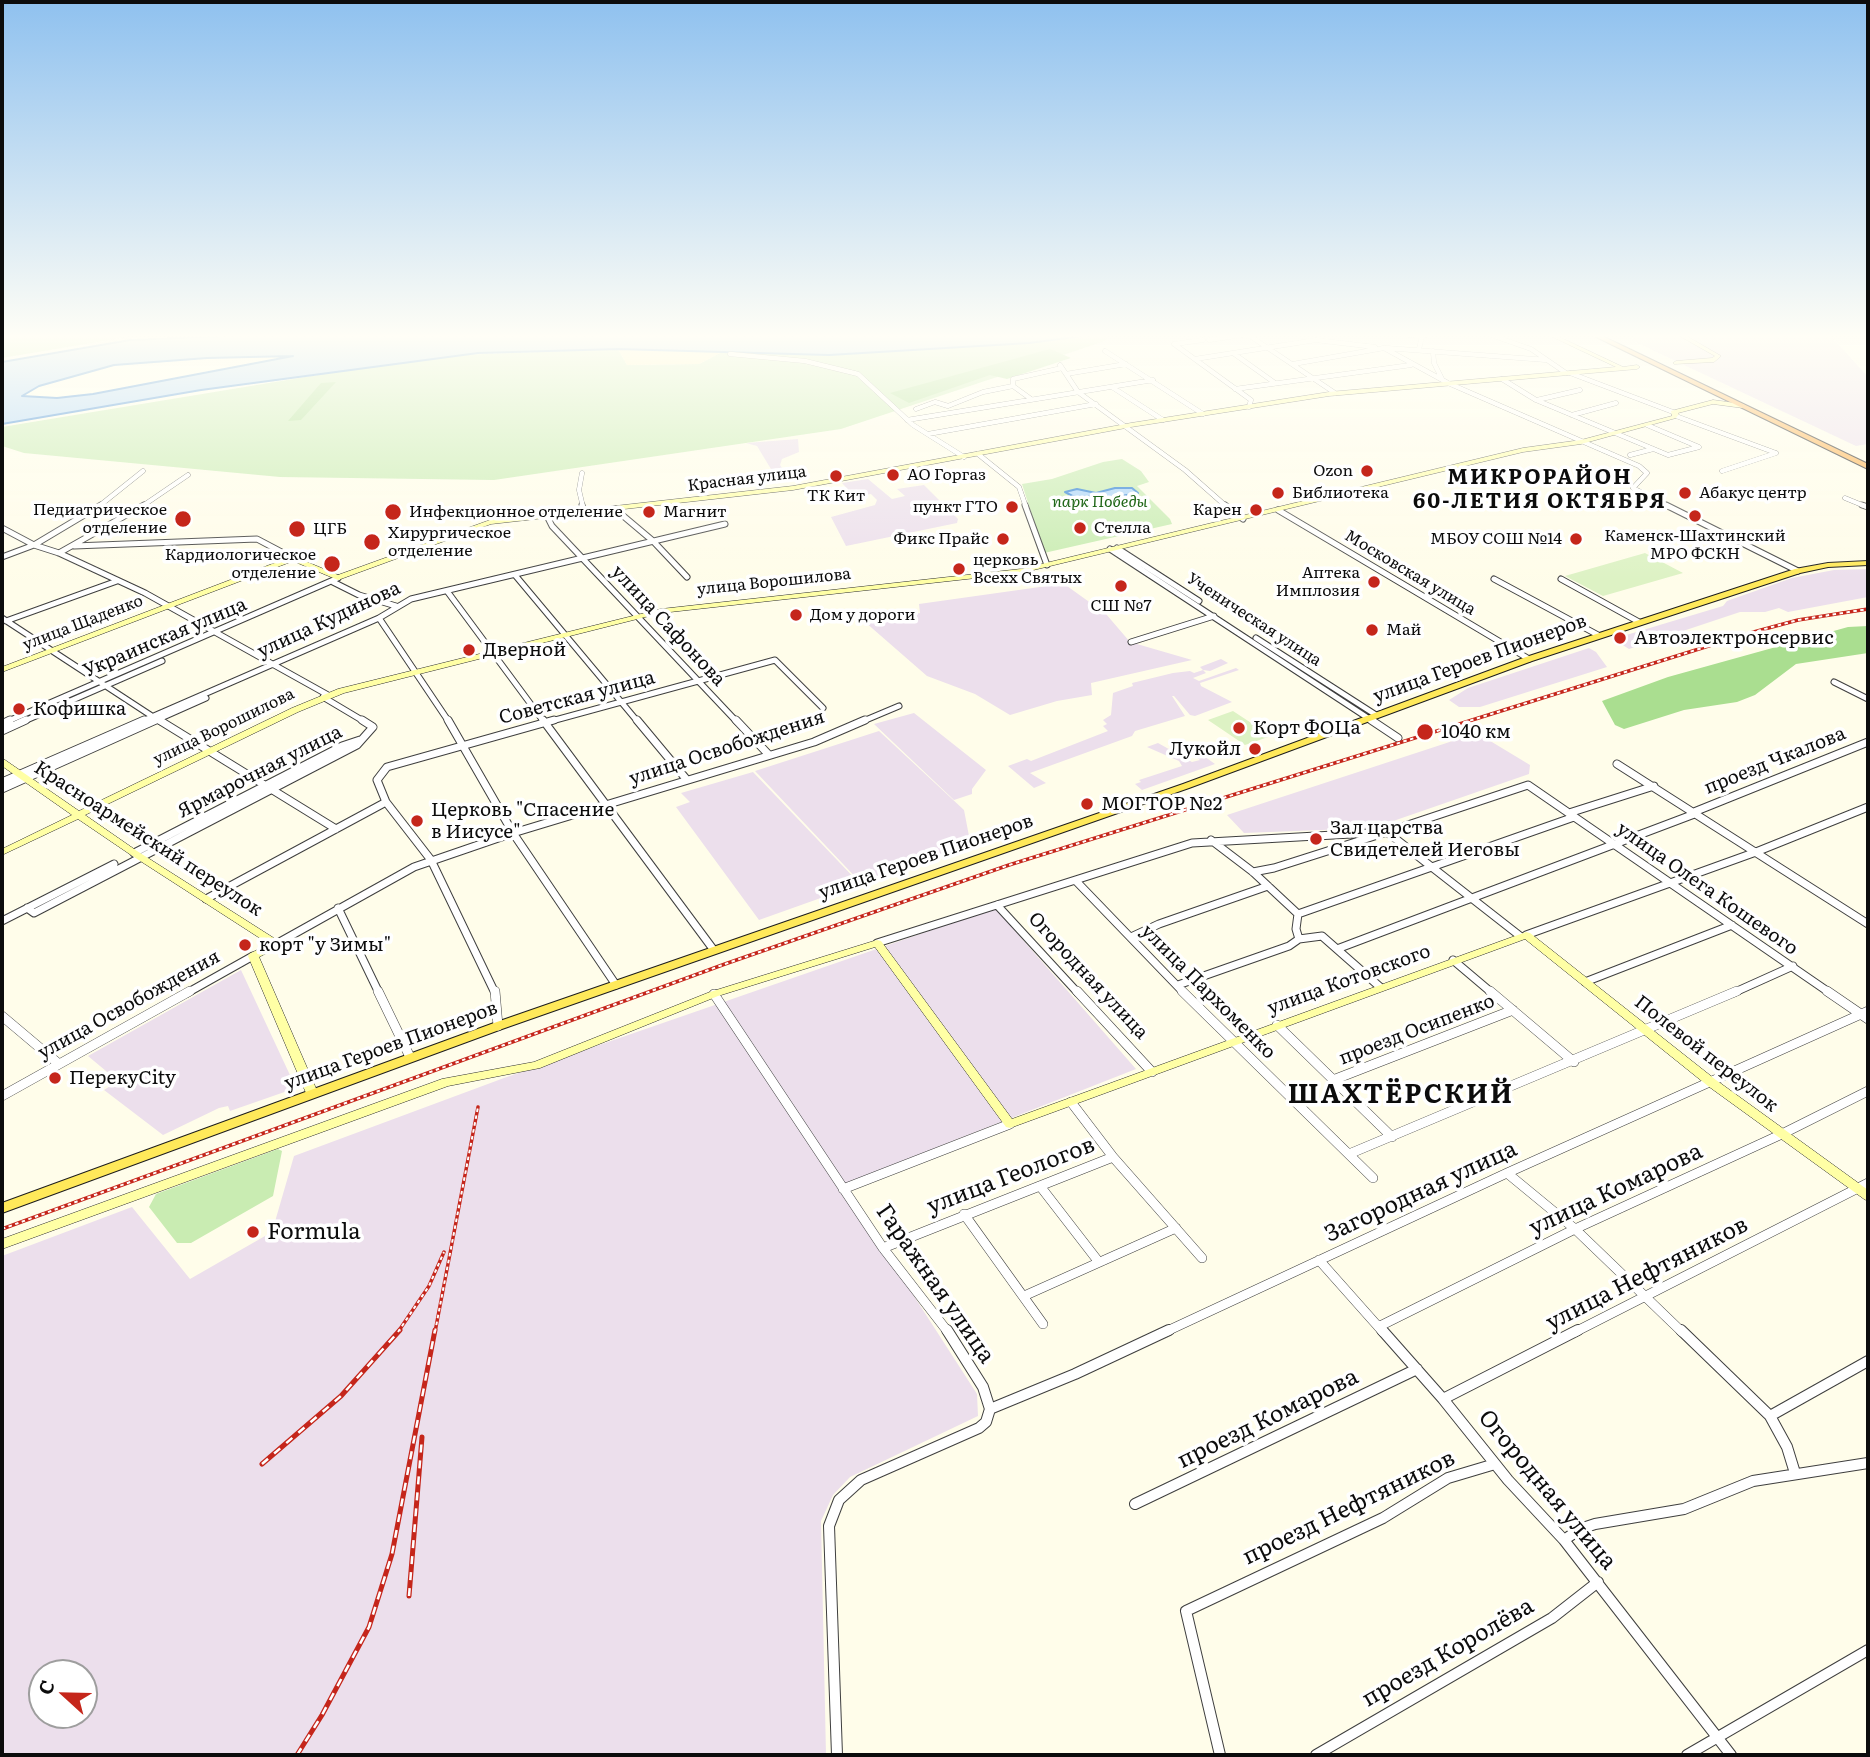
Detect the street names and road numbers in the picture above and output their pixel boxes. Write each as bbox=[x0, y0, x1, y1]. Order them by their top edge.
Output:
street label: Красная улица bbox=[687, 462, 807, 496]
street label: Московская улица bbox=[1341, 526, 1479, 620]
street label: улица Сафонова bbox=[606, 561, 730, 691]
street label: улица Ворошилова bbox=[696, 564, 852, 600]
street label: Ученическая улица bbox=[1183, 569, 1325, 671]
street label: улица Кудинова bbox=[254, 577, 404, 663]
street label: улица Щаденко bbox=[20, 591, 146, 655]
street label: Украинская улица bbox=[80, 593, 250, 683]
street label: улица Героев Пионеров bbox=[1370, 610, 1590, 708]
street label: Советская улица bbox=[497, 666, 657, 730]
street label: улица Ворошилова bbox=[150, 684, 298, 770]
street label: улица Освобождения bbox=[626, 706, 828, 790]
street label: Ярмарочная улица bbox=[174, 721, 346, 823]
street label: проезд Чкалова bbox=[1701, 722, 1849, 800]
street label: Красноармейский переулок bbox=[29, 756, 267, 922]
street label: улица Героев Пионеров bbox=[816, 810, 1036, 904]
street label: улица Олега Кошевого bbox=[1612, 818, 1802, 960]
street label: Огородная улица bbox=[1023, 908, 1153, 1044]
street label: улица Пархоменко bbox=[1136, 920, 1280, 1064]
street label: улица Котовского bbox=[1264, 940, 1434, 1020]
street label: улица Освобождения bbox=[34, 945, 224, 1065]
street label: проезд Осипенко bbox=[1336, 990, 1498, 1070]
street label: Полевой переулок bbox=[1630, 991, 1782, 1117]
street label: улица Героев Пионеров bbox=[281, 997, 501, 1095]
street label: улица Геологов bbox=[923, 1131, 1099, 1221]
street label: Загородная улица bbox=[1321, 1135, 1521, 1249]
street label: улица Комарова bbox=[1525, 1138, 1707, 1242]
street label: Гаражная улица bbox=[870, 1199, 1000, 1369]
street label: улица Нефтяников bbox=[1541, 1211, 1753, 1337]
street label: проезд Комарова bbox=[1173, 1363, 1363, 1475]
street label: Огородная улица bbox=[1472, 1404, 1622, 1576]
street label: проезд Нефтяников bbox=[1238, 1445, 1460, 1571]
street label: проезд Королёва bbox=[1357, 1593, 1539, 1713]

